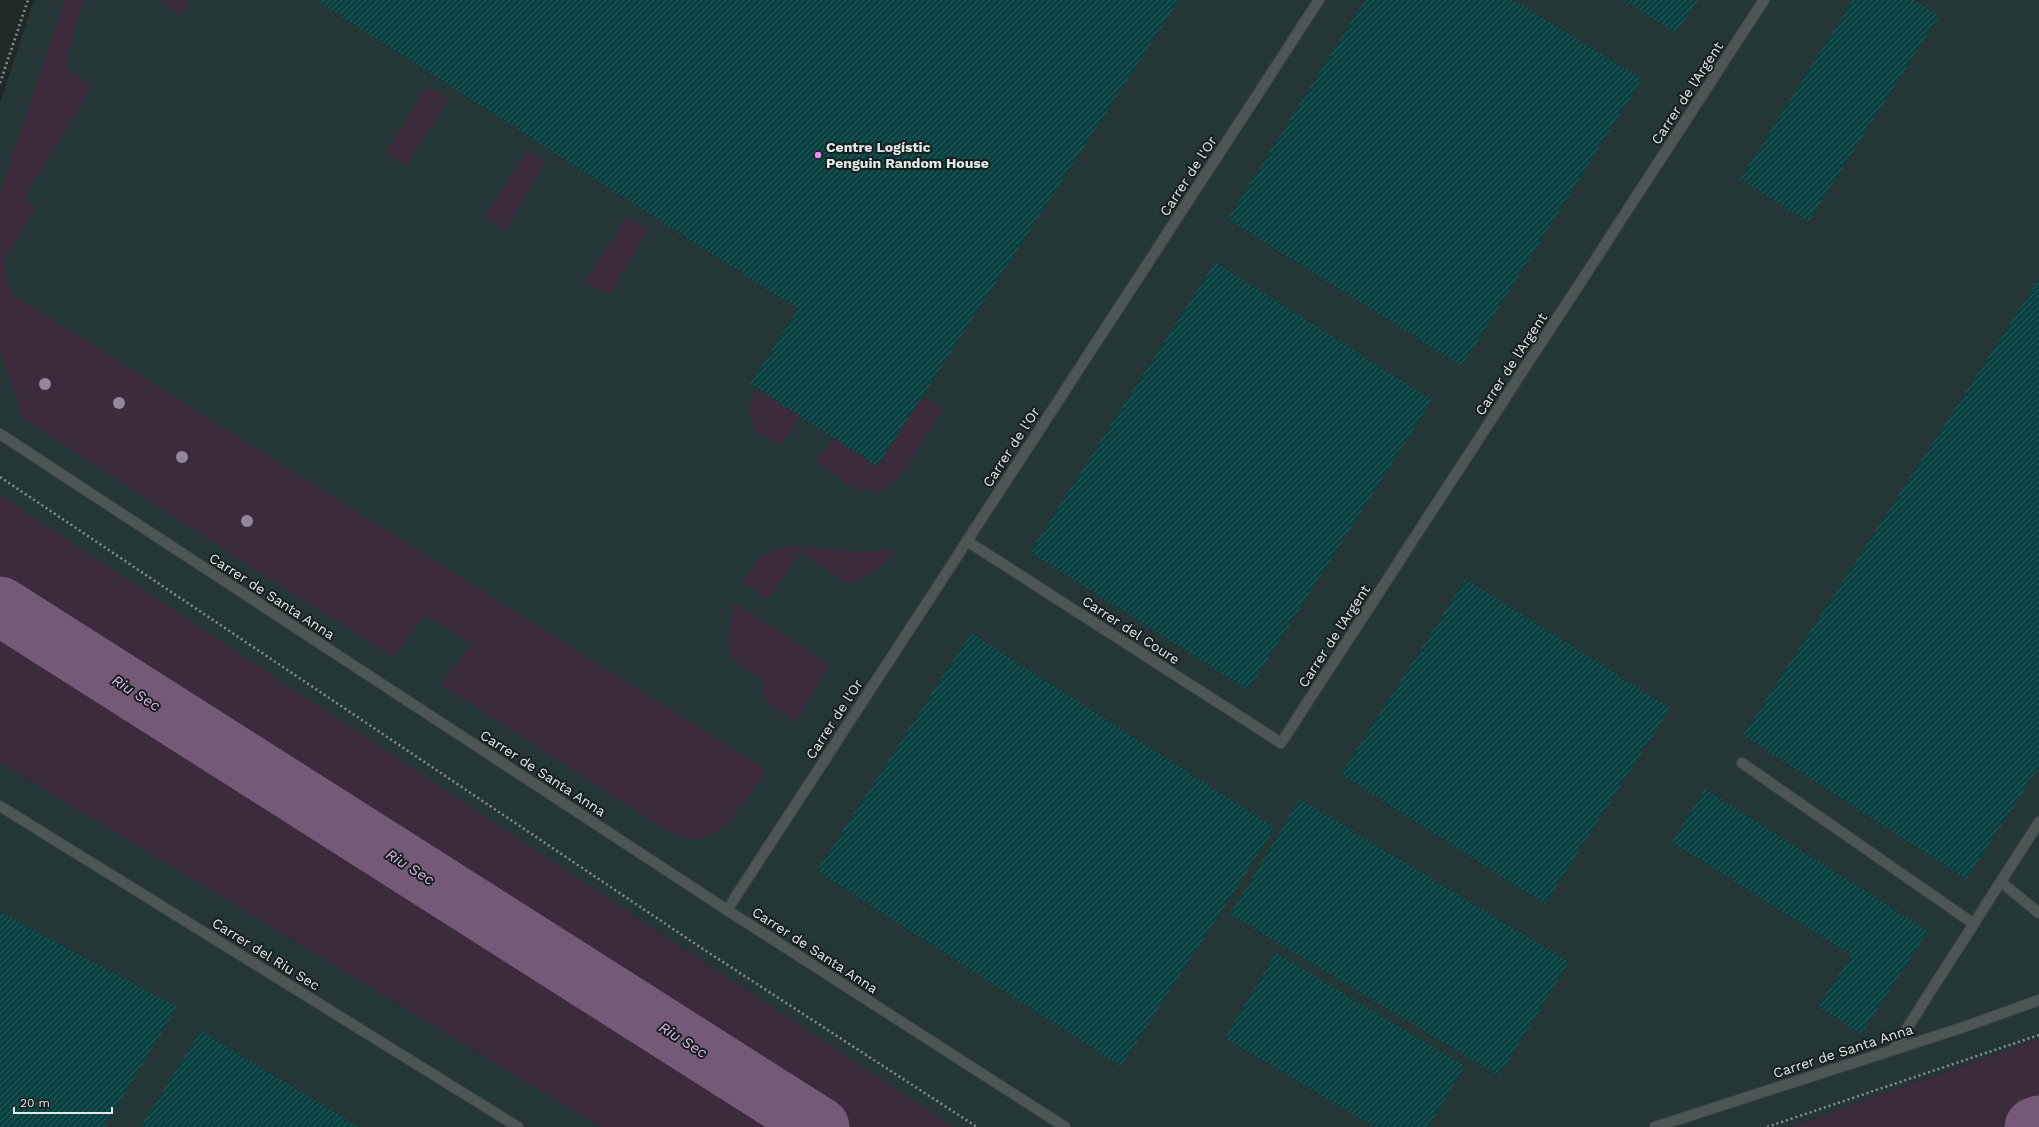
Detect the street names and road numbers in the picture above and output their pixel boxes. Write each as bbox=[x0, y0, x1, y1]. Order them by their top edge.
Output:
street label: Carrer de l'Argent bbox=[1648, 39, 1726, 147]
street label: Carrer de l'Or bbox=[1156, 133, 1220, 219]
street label: Carrer de l'Argent bbox=[1472, 310, 1550, 418]
street label: Carrer de l'Or bbox=[979, 404, 1043, 490]
street label: Carrer de Santa Anna bbox=[206, 550, 338, 643]
street label: Carrer de l'Argent bbox=[1295, 582, 1373, 690]
street label: Carrer del Coure bbox=[1079, 593, 1183, 667]
street label: Carrer de l'Or bbox=[802, 676, 866, 762]
street label: Carrer de Santa Anna bbox=[477, 727, 609, 820]
street label: Carrer de Santa Anna bbox=[749, 904, 881, 997]
street label: Carrer del Riu Sec bbox=[209, 914, 323, 994]
street label: Carrer de Santa Anna bbox=[1771, 1021, 1915, 1081]

